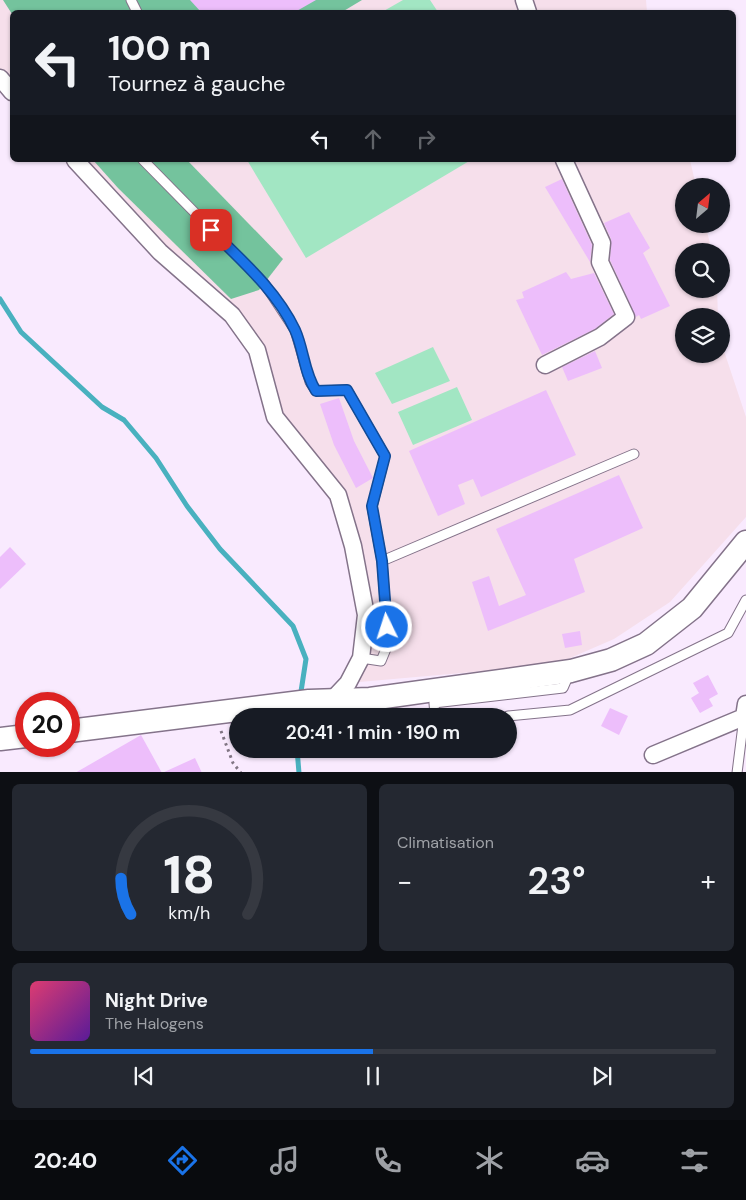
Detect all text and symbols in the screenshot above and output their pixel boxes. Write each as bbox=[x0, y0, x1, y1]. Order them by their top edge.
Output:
text: 100 m bbox=[108, 25, 211, 71]
icon: left bbox=[25, 30, 90, 95]
text: Tournez à gauche bbox=[108, 69, 286, 98]
icon: left bbox=[306, 125, 334, 153]
icon: ahead bbox=[359, 125, 387, 153]
icon: right bbox=[412, 125, 440, 153]
north arrow bbox=[675, 178, 730, 232]
map controls bbox=[675, 178, 730, 363]
pin bbox=[190, 209, 232, 251]
icon: arrive bbox=[197, 216, 225, 244]
button: search bbox=[675, 243, 730, 298]
button: layers bbox=[675, 308, 730, 363]
position arrow bbox=[360, 600, 412, 652]
speed limit sign: 20 bbox=[15, 692, 80, 757]
text: 20:41 · 1 min · 190 m bbox=[286, 720, 460, 745]
text: Climatisation bbox=[397, 832, 494, 853]
text: 18 bbox=[164, 841, 215, 909]
text: 23° bbox=[527, 856, 586, 906]
text: − bbox=[397, 863, 412, 900]
text: + bbox=[701, 863, 716, 900]
text: km/h bbox=[168, 901, 211, 925]
text: Night Drive bbox=[105, 988, 208, 1013]
text: The Halogens bbox=[105, 1013, 204, 1034]
icon: previous bbox=[130, 1062, 158, 1090]
icon: pause bbox=[359, 1062, 387, 1090]
icon: next bbox=[588, 1062, 616, 1090]
icon: directions bbox=[165, 1143, 200, 1178]
icon: music bbox=[267, 1143, 302, 1178]
icon: phone bbox=[370, 1143, 405, 1178]
icon: climate bbox=[472, 1143, 507, 1178]
icon: car bbox=[575, 1143, 610, 1178]
icon: filters bbox=[677, 1143, 712, 1178]
text: 20:40 bbox=[34, 1146, 97, 1175]

